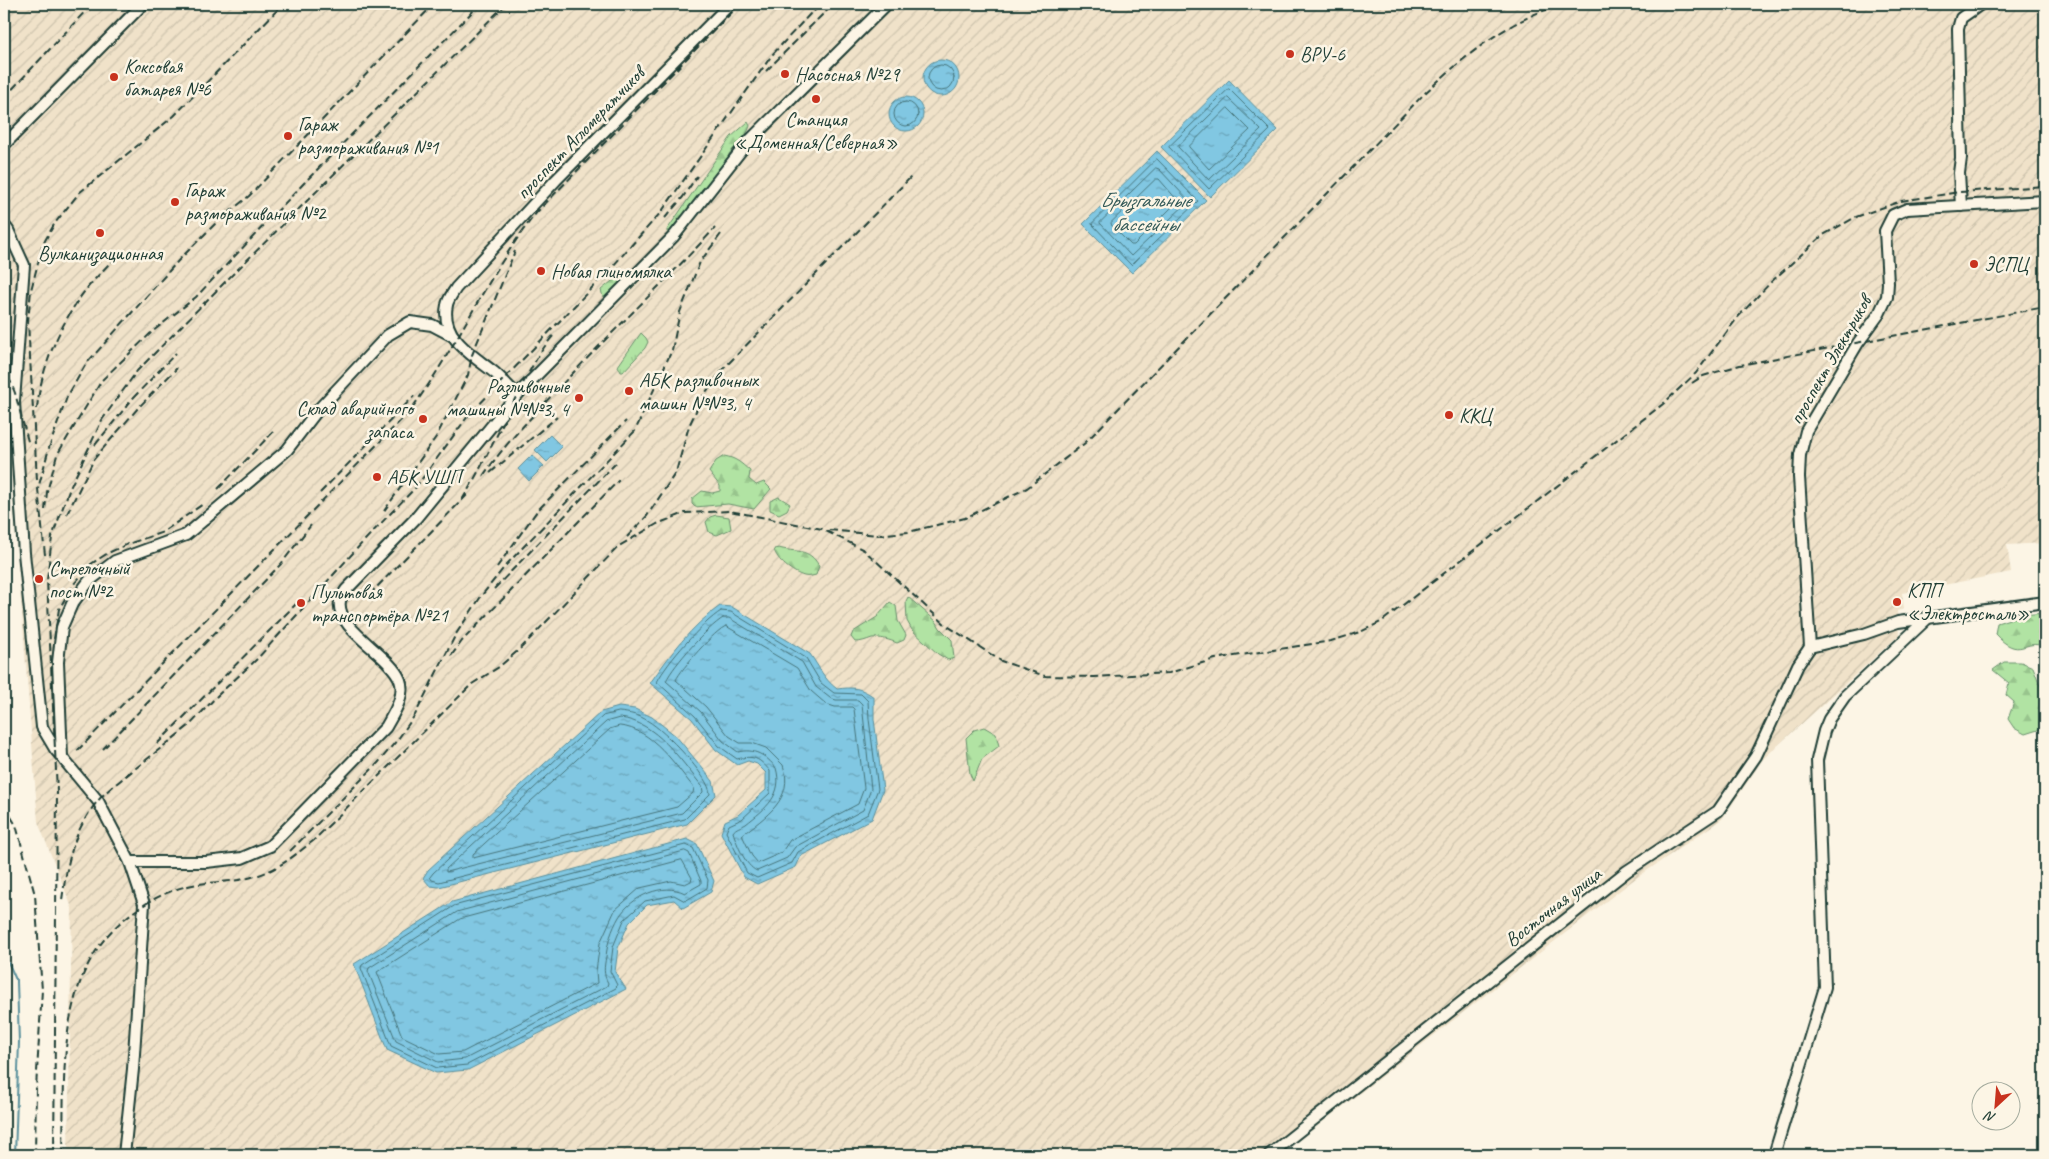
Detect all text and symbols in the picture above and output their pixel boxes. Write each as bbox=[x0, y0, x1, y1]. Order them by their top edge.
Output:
place label: ВРУ-6 bbox=[1300, 42, 1346, 67]
marker: ВРУ-6 bbox=[1284, 48, 1296, 60]
place label: Коксовая батарея №6 bbox=[124, 54, 212, 102]
street label: проспект Агломератчиков bbox=[510, 59, 652, 205]
place label: Насосная №29 bbox=[795, 62, 901, 87]
marker: Насосная №29 bbox=[779, 68, 791, 80]
marker: Коксовая батарея №6 bbox=[108, 71, 120, 83]
marker: Станция «Доменная/Северная» bbox=[810, 93, 822, 105]
place label: Станция «Доменная/Северная» bbox=[734, 107, 898, 155]
place label: Гараж размораживания №1 bbox=[298, 112, 439, 160]
marker: Гараж размораживания №1 bbox=[282, 130, 294, 142]
place label: Гараж размораживания №2 bbox=[185, 178, 327, 226]
water label: Брызгальные бассейны bbox=[1100, 187, 1193, 237]
marker: Гараж размораживания №2 bbox=[169, 196, 181, 208]
marker: Вулканизационная bbox=[94, 227, 106, 239]
place label: Вулканизационная bbox=[38, 241, 164, 267]
place label: ЭСПЦ bbox=[1984, 252, 2030, 277]
marker: ЭСПЦ bbox=[1968, 258, 1980, 270]
place label: Новая глиномялка bbox=[551, 259, 672, 284]
marker: Новая глиномялка bbox=[535, 265, 547, 277]
street label: проспект Электриков bbox=[1783, 288, 1879, 429]
place label: АБК разливочных машин №№3, 4 bbox=[639, 368, 760, 416]
place label: Разливочные машины №№3, 4 bbox=[447, 374, 571, 422]
marker: АБК разливочных машин №№3, 4 bbox=[623, 385, 635, 397]
marker: Разливочные машины №№3, 4 bbox=[573, 392, 585, 404]
place label: Склад аварийного запаса bbox=[296, 396, 415, 445]
place label: ККЦ bbox=[1459, 403, 1494, 428]
marker: ККЦ bbox=[1443, 409, 1455, 421]
marker: Склад аварийного запаса bbox=[417, 413, 429, 425]
place label: АБК УШП bbox=[387, 465, 465, 490]
marker: АБК УШП bbox=[371, 471, 383, 483]
place label: Стрелочный пост №2 bbox=[49, 556, 132, 604]
marker: Стрелочный пост №2 bbox=[33, 573, 45, 585]
place label: КПП «Электросталь» bbox=[1907, 578, 2029, 626]
place label: Пультовая транспортёра №21 bbox=[311, 580, 449, 628]
marker: КПП «Электросталь» bbox=[1891, 596, 1903, 608]
marker: Пультовая транспортёра №21 bbox=[295, 597, 307, 609]
street label: Восточная улица bbox=[1500, 861, 1607, 952]
north arrow bbox=[1972, 1082, 2022, 1132]
text: N bbox=[1981, 1107, 1998, 1127]

